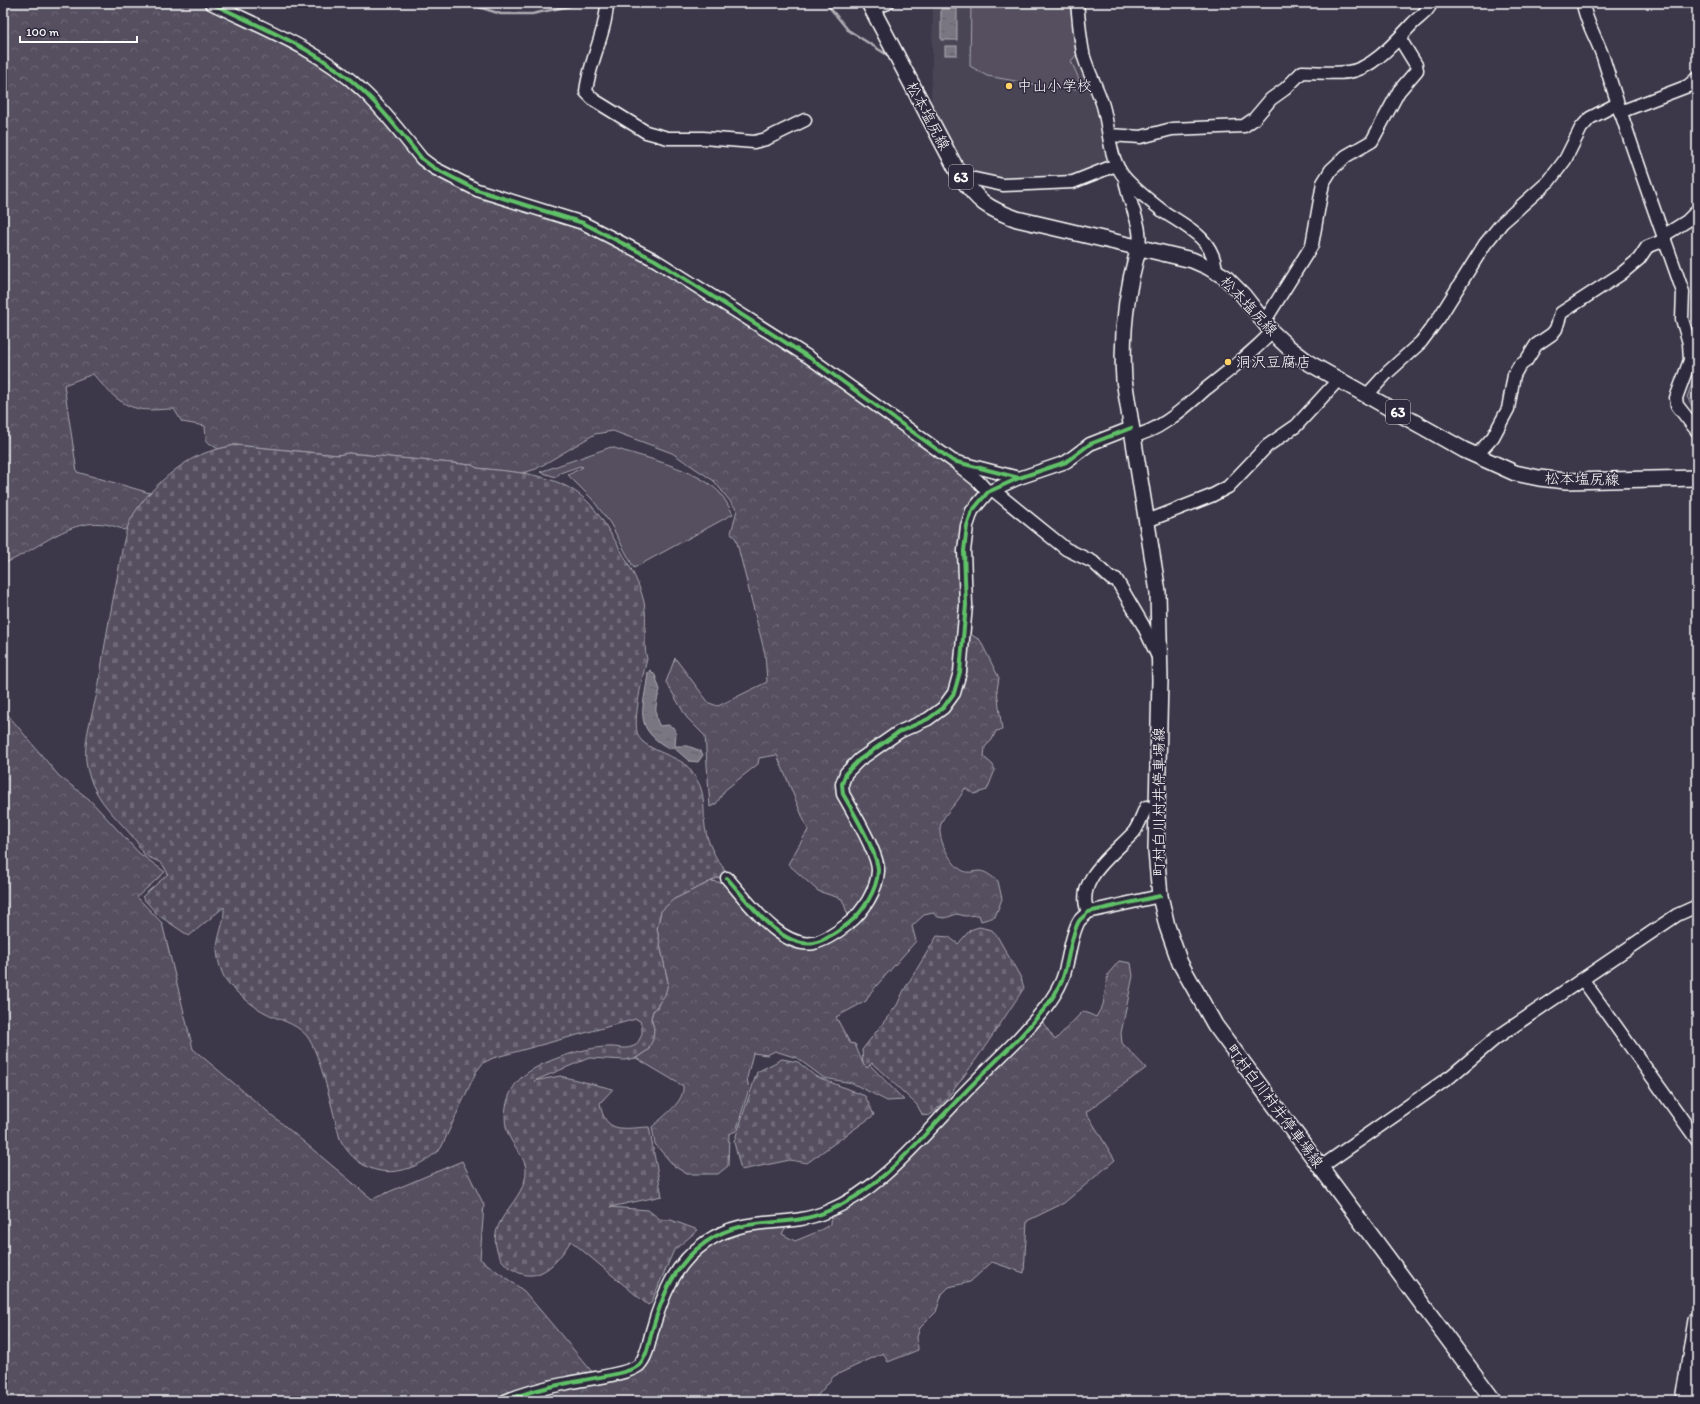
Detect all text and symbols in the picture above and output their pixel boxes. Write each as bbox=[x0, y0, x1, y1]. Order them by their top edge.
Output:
scale bar bbox=[20, 18, 137, 44]
text: 100 m bbox=[26, 25, 59, 39]
place label: 中山小学校 bbox=[1017, 77, 1092, 95]
street label: 松本塩尻線 bbox=[902, 79, 954, 153]
marker: 中山小学校 bbox=[1004, 81, 1014, 91]
road number: 63 bbox=[949, 165, 973, 189]
street label: 松本塩尻線 bbox=[1217, 272, 1281, 340]
place label: 洞沢豆腐店 bbox=[1236, 353, 1311, 371]
marker: 洞沢豆腐店 bbox=[1223, 357, 1233, 367]
road number: 63 bbox=[1386, 400, 1410, 424]
street label: 松本塩尻線 bbox=[1544, 469, 1620, 489]
street label: 町村白川村井停車場線 bbox=[1150, 727, 1168, 877]
street label: 町村白川村井停車場線 bbox=[1223, 1041, 1327, 1171]

